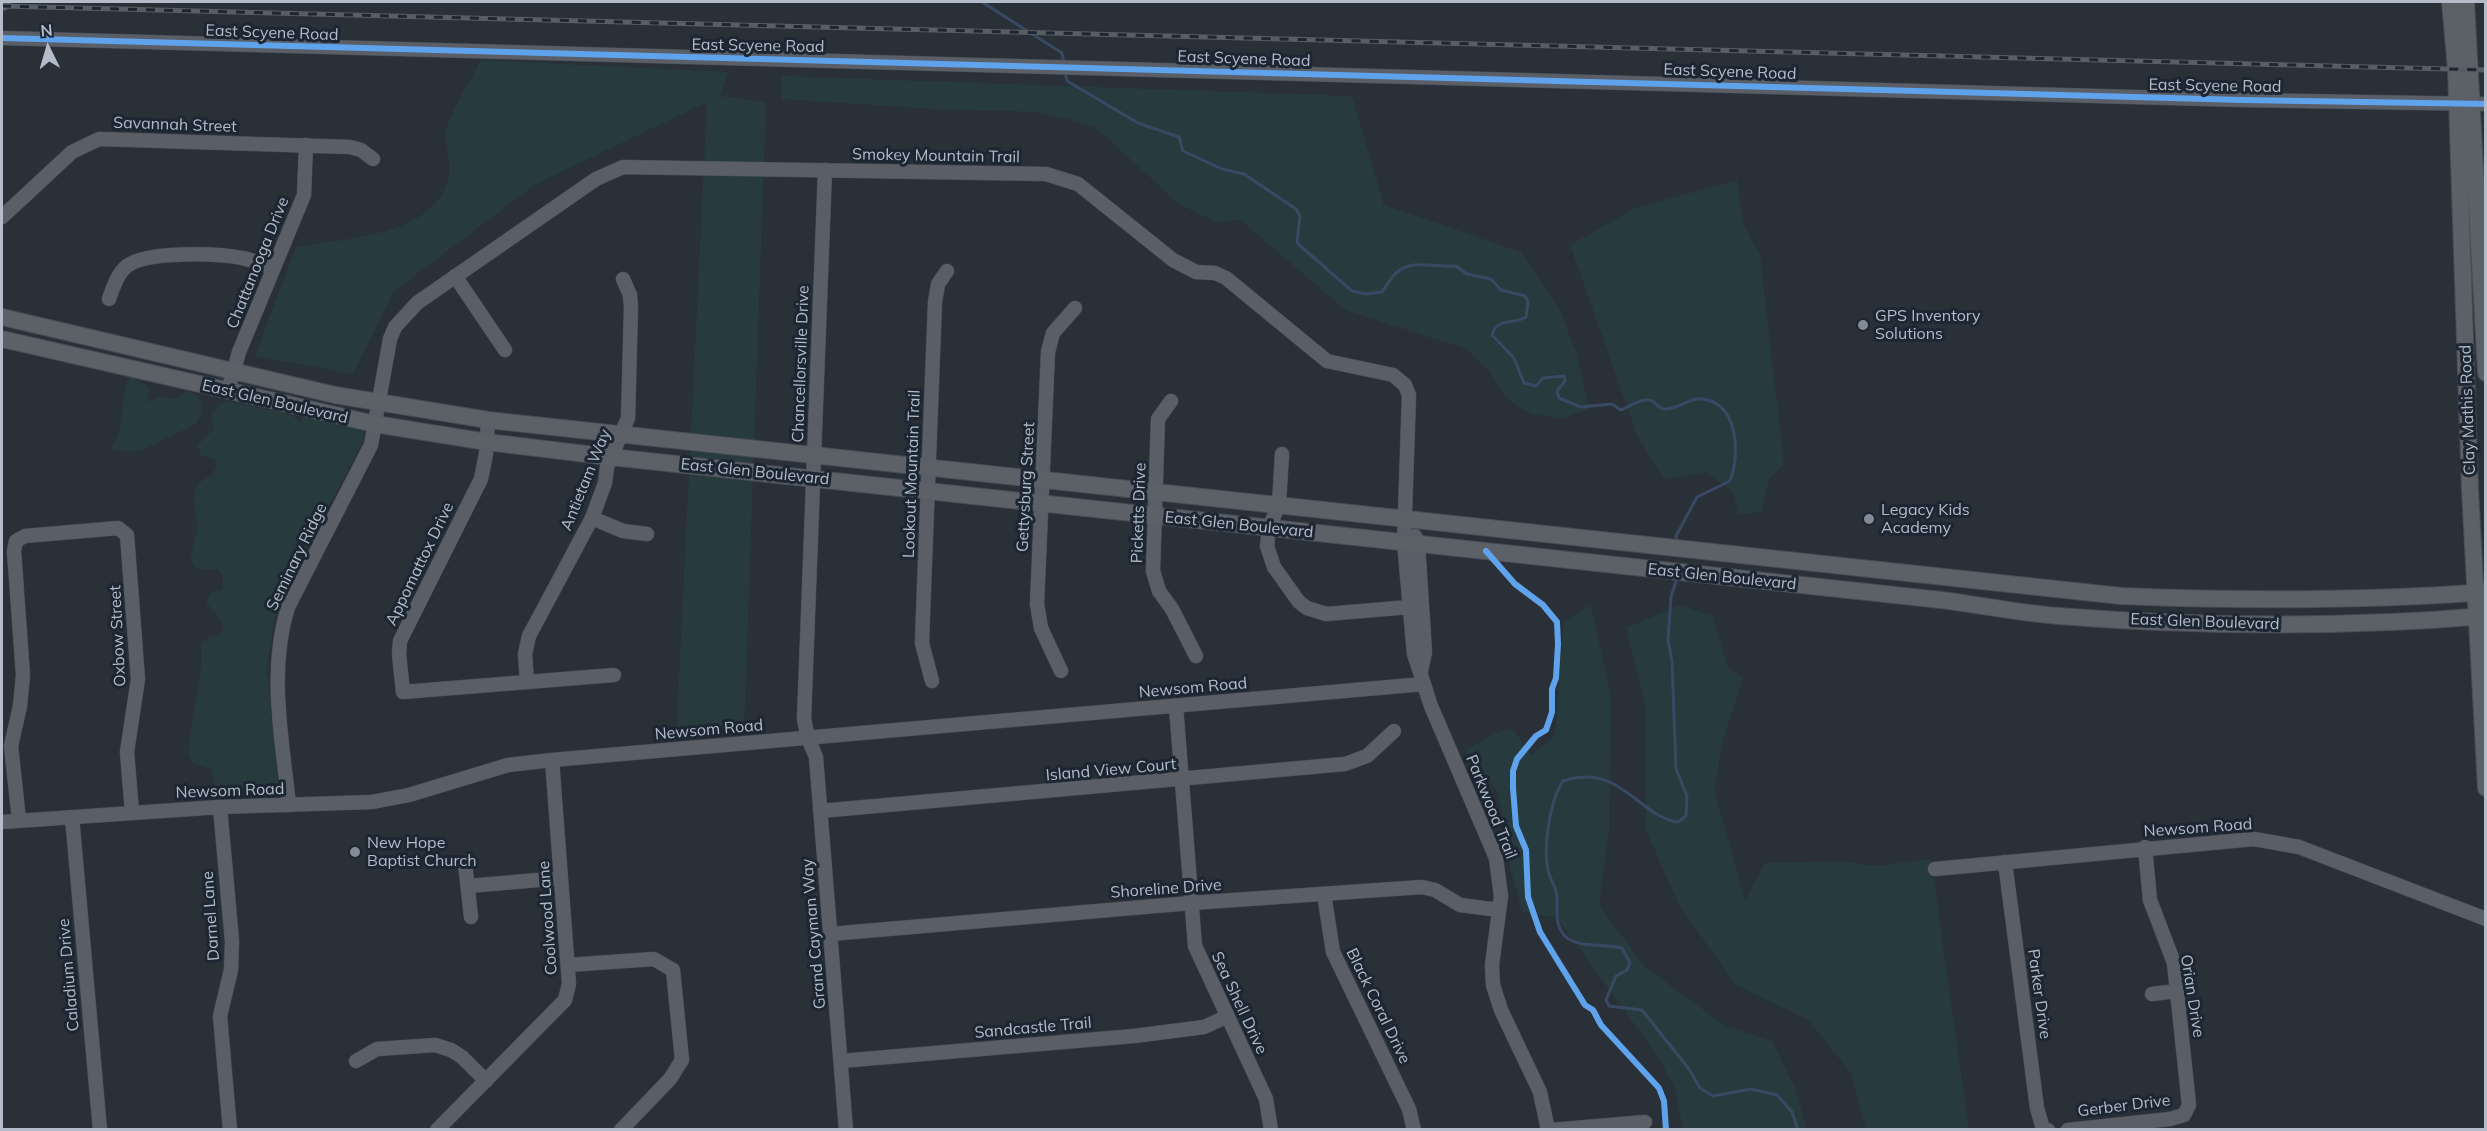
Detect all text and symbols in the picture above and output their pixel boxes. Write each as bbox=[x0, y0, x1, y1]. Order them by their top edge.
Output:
north arrow bbox=[18, 18, 78, 78]
text: N bbox=[40, 20, 53, 41]
street label: East Scyene Road bbox=[205, 21, 339, 45]
street label: East Scyene Road bbox=[691, 35, 825, 57]
street label: East Scyene Road bbox=[1177, 47, 1311, 71]
street label: East Scyene Road bbox=[1663, 60, 1797, 84]
street label: East Scyene Road bbox=[2148, 75, 2282, 97]
street label: Savannah Street bbox=[113, 113, 237, 137]
street label: Smokey Mountain Trail bbox=[852, 145, 1020, 167]
street label: Chattanooga Drive bbox=[223, 194, 293, 332]
street label: Chancellorsville Drive bbox=[789, 285, 813, 443]
place label: GPS Inventory Solutions bbox=[1875, 306, 1981, 344]
marker: GPS Inventory Solutions bbox=[1856, 318, 1870, 332]
street label: Clay Mathis Road bbox=[2456, 345, 2480, 475]
street label: East Glen Boulevard bbox=[200, 376, 350, 428]
street label: Lookout Mountain Trail bbox=[899, 389, 925, 559]
street label: Gettysburg Street bbox=[1013, 421, 1039, 553]
street label: Antietam Way bbox=[557, 427, 615, 533]
street label: East Glen Boulevard bbox=[680, 455, 830, 489]
street label: Picketts Drive bbox=[1128, 462, 1150, 564]
street label: Appomattox Drive bbox=[382, 499, 458, 629]
street label: Seminary Ridge bbox=[263, 500, 331, 614]
place label: Legacy Kids Academy bbox=[1881, 500, 1970, 538]
street label: East Glen Boulevard bbox=[1164, 508, 1314, 542]
marker: Legacy Kids Academy bbox=[1862, 512, 1876, 526]
street label: East Glen Boulevard bbox=[1647, 560, 1797, 594]
street label: Oxbow Street bbox=[106, 585, 130, 687]
street label: East Glen Boulevard bbox=[2130, 610, 2280, 634]
street label: Newsom Road bbox=[1138, 674, 1248, 702]
street label: Newsom Road bbox=[654, 716, 764, 744]
street label: Parkwood Trail bbox=[1461, 752, 1521, 862]
street label: Island View Court bbox=[1045, 755, 1177, 785]
street label: Newsom Road bbox=[175, 780, 285, 802]
street label: Newsom Road bbox=[2143, 815, 2253, 841]
place label: New Hope Baptist Church bbox=[367, 833, 477, 871]
marker: New Hope Baptist Church bbox=[348, 845, 362, 859]
street label: Grand Cayman Way bbox=[798, 858, 830, 1010]
street label: Coolwood Lane bbox=[534, 860, 562, 976]
street label: Darnel Lane bbox=[198, 871, 224, 961]
street label: Shoreline Drive bbox=[1110, 876, 1222, 902]
street label: Caladium Drive bbox=[55, 918, 83, 1032]
street label: Black Coral Drive bbox=[1342, 945, 1414, 1067]
street label: Parker Drive bbox=[2023, 948, 2055, 1040]
street label: Sea Shell Drive bbox=[1207, 949, 1271, 1057]
street label: Orian Drive bbox=[2176, 953, 2208, 1039]
street label: Sandcastle Trail bbox=[974, 1013, 1092, 1043]
street label: Gerber Drive bbox=[2077, 1091, 2171, 1121]

